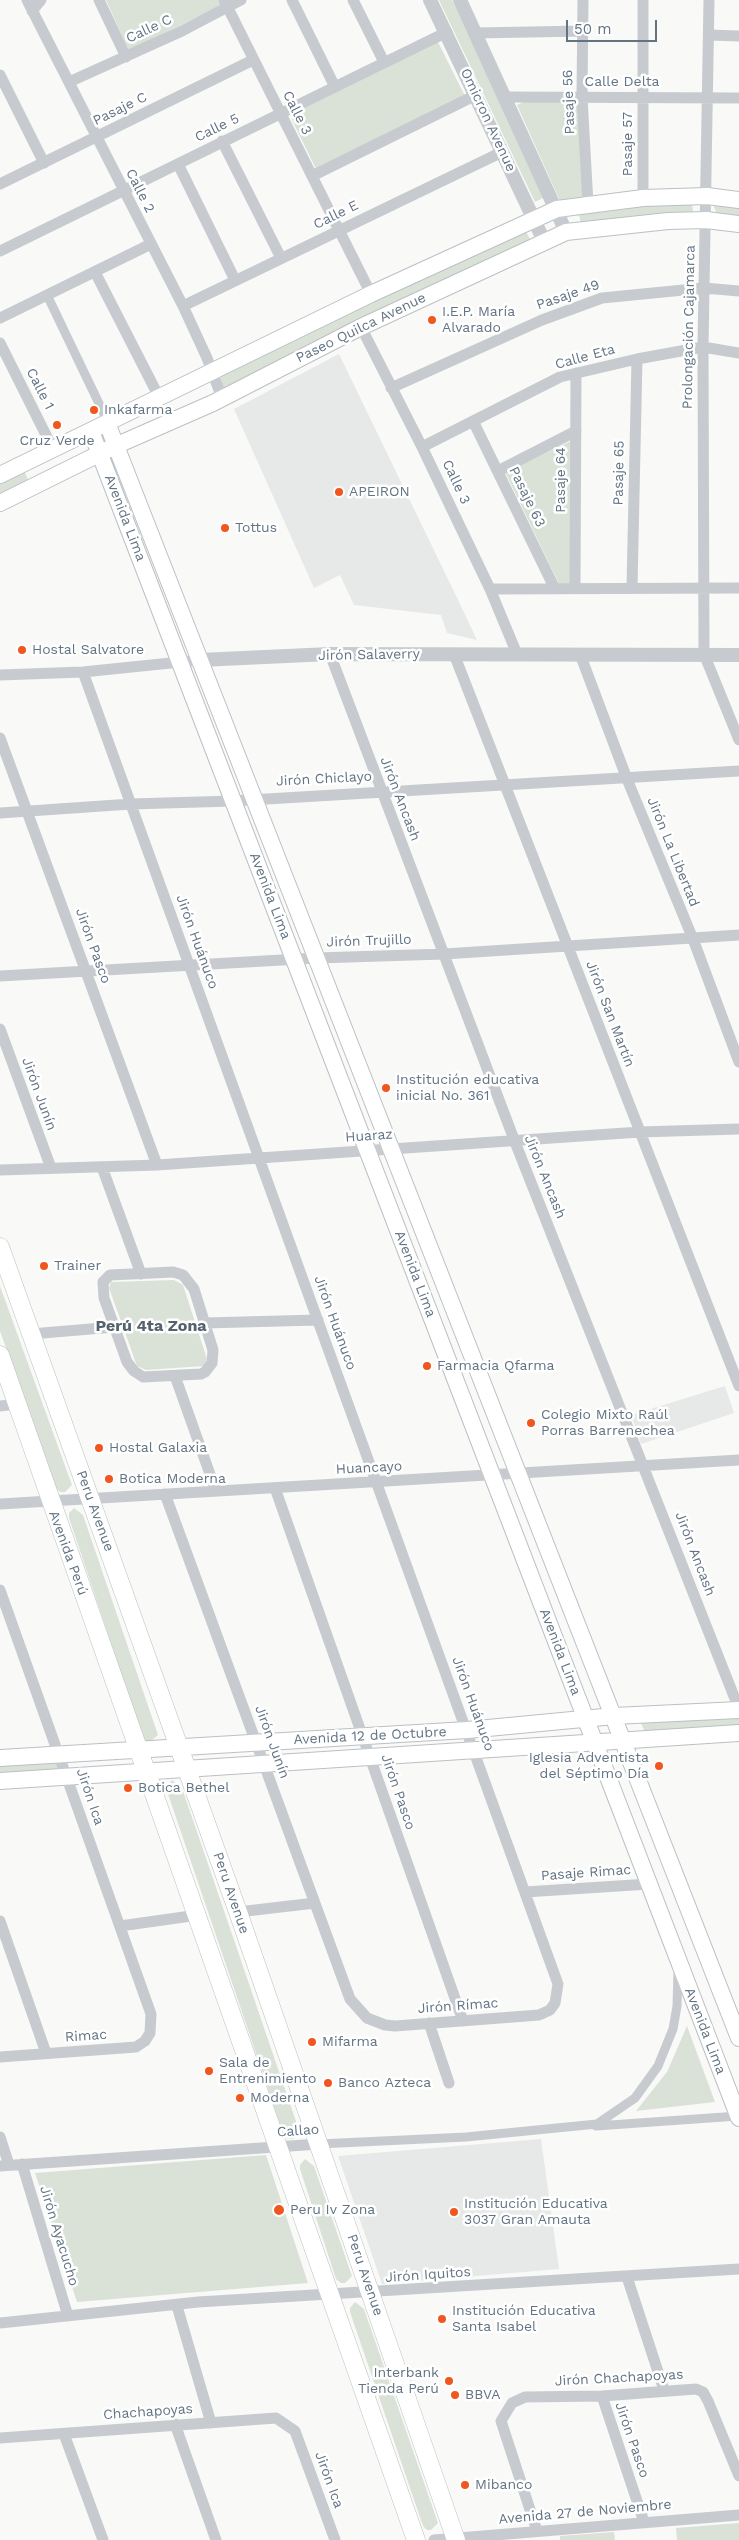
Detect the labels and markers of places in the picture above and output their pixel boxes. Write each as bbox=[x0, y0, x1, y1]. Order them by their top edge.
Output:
place label: I.E.P. María Alvarado bbox=[442, 304, 515, 336]
marker: I.E.P. María Alvarado bbox=[426, 314, 438, 326]
place label: Inkafarma bbox=[104, 402, 172, 418]
marker: Inkafarma bbox=[88, 404, 100, 416]
marker: Cruz Verde bbox=[51, 419, 63, 431]
place label: Cruz Verde bbox=[19, 433, 95, 449]
place label: APEIRON bbox=[349, 484, 410, 500]
marker: APEIRON bbox=[333, 486, 345, 498]
place label: Tottus bbox=[235, 520, 277, 536]
marker: Tottus bbox=[219, 522, 231, 534]
place label: Hostal Salvatore bbox=[32, 642, 144, 658]
marker: Hostal Salvatore bbox=[16, 644, 28, 656]
place label: Institución educativa inicial No. 361 bbox=[396, 1072, 539, 1104]
marker: Institución educativa inicial No. 361 bbox=[380, 1082, 392, 1094]
place label: Trainer bbox=[54, 1258, 101, 1274]
marker: Trainer bbox=[38, 1260, 50, 1272]
place label: Farmacia Qfarma bbox=[437, 1358, 554, 1374]
marker: Farmacia Qfarma bbox=[421, 1360, 433, 1372]
place label: Colegio Mixto Raúl Porras Barrenechea bbox=[541, 1407, 675, 1440]
marker: Colegio Mixto Raúl Porras Barrenechea bbox=[525, 1417, 537, 1429]
place label: Hostal Galaxia bbox=[109, 1440, 207, 1456]
marker: Hostal Galaxia bbox=[93, 1442, 105, 1454]
place label: Botica Moderna bbox=[119, 1471, 226, 1487]
marker: Botica Moderna bbox=[103, 1473, 115, 1485]
place label: Iglesia Adventista del Séptimo Día bbox=[529, 1750, 649, 1782]
marker: Iglesia Adventista del Séptimo Día bbox=[653, 1760, 665, 1772]
place label: Botica Bethel bbox=[138, 1780, 229, 1796]
marker: Botica Bethel bbox=[122, 1782, 134, 1794]
place label: Mifarma bbox=[322, 2034, 378, 2050]
marker: Mifarma bbox=[306, 2036, 318, 2048]
place label: Sala de Entrenimiento bbox=[219, 2055, 316, 2088]
marker: Sala de Entrenimiento bbox=[203, 2065, 215, 2077]
place label: Banco Azteca bbox=[338, 2075, 431, 2091]
marker: Banco Azteca bbox=[322, 2077, 334, 2089]
place label: Moderna bbox=[250, 2090, 309, 2106]
marker: Moderna bbox=[234, 2092, 246, 2104]
place label: Institución Educativa 3037 Gran Amauta bbox=[464, 2196, 608, 2228]
place label: Peru Iv Zona bbox=[290, 2202, 375, 2218]
marker: Peru Iv Zona bbox=[272, 2203, 286, 2217]
marker: Institución Educativa 3037 Gran Amauta bbox=[448, 2206, 460, 2218]
place label: Institución Educativa Santa Isabel bbox=[452, 2303, 596, 2336]
marker: Institución Educativa Santa Isabel bbox=[436, 2313, 448, 2325]
place label: Interbank Tienda Perú bbox=[358, 2365, 439, 2398]
marker: Interbank Tienda Perú bbox=[443, 2375, 455, 2387]
place label: BBVA bbox=[465, 2387, 501, 2403]
marker: BBVA bbox=[449, 2389, 461, 2401]
place label: Mibanco bbox=[475, 2477, 532, 2493]
marker: Mibanco bbox=[459, 2479, 471, 2491]

